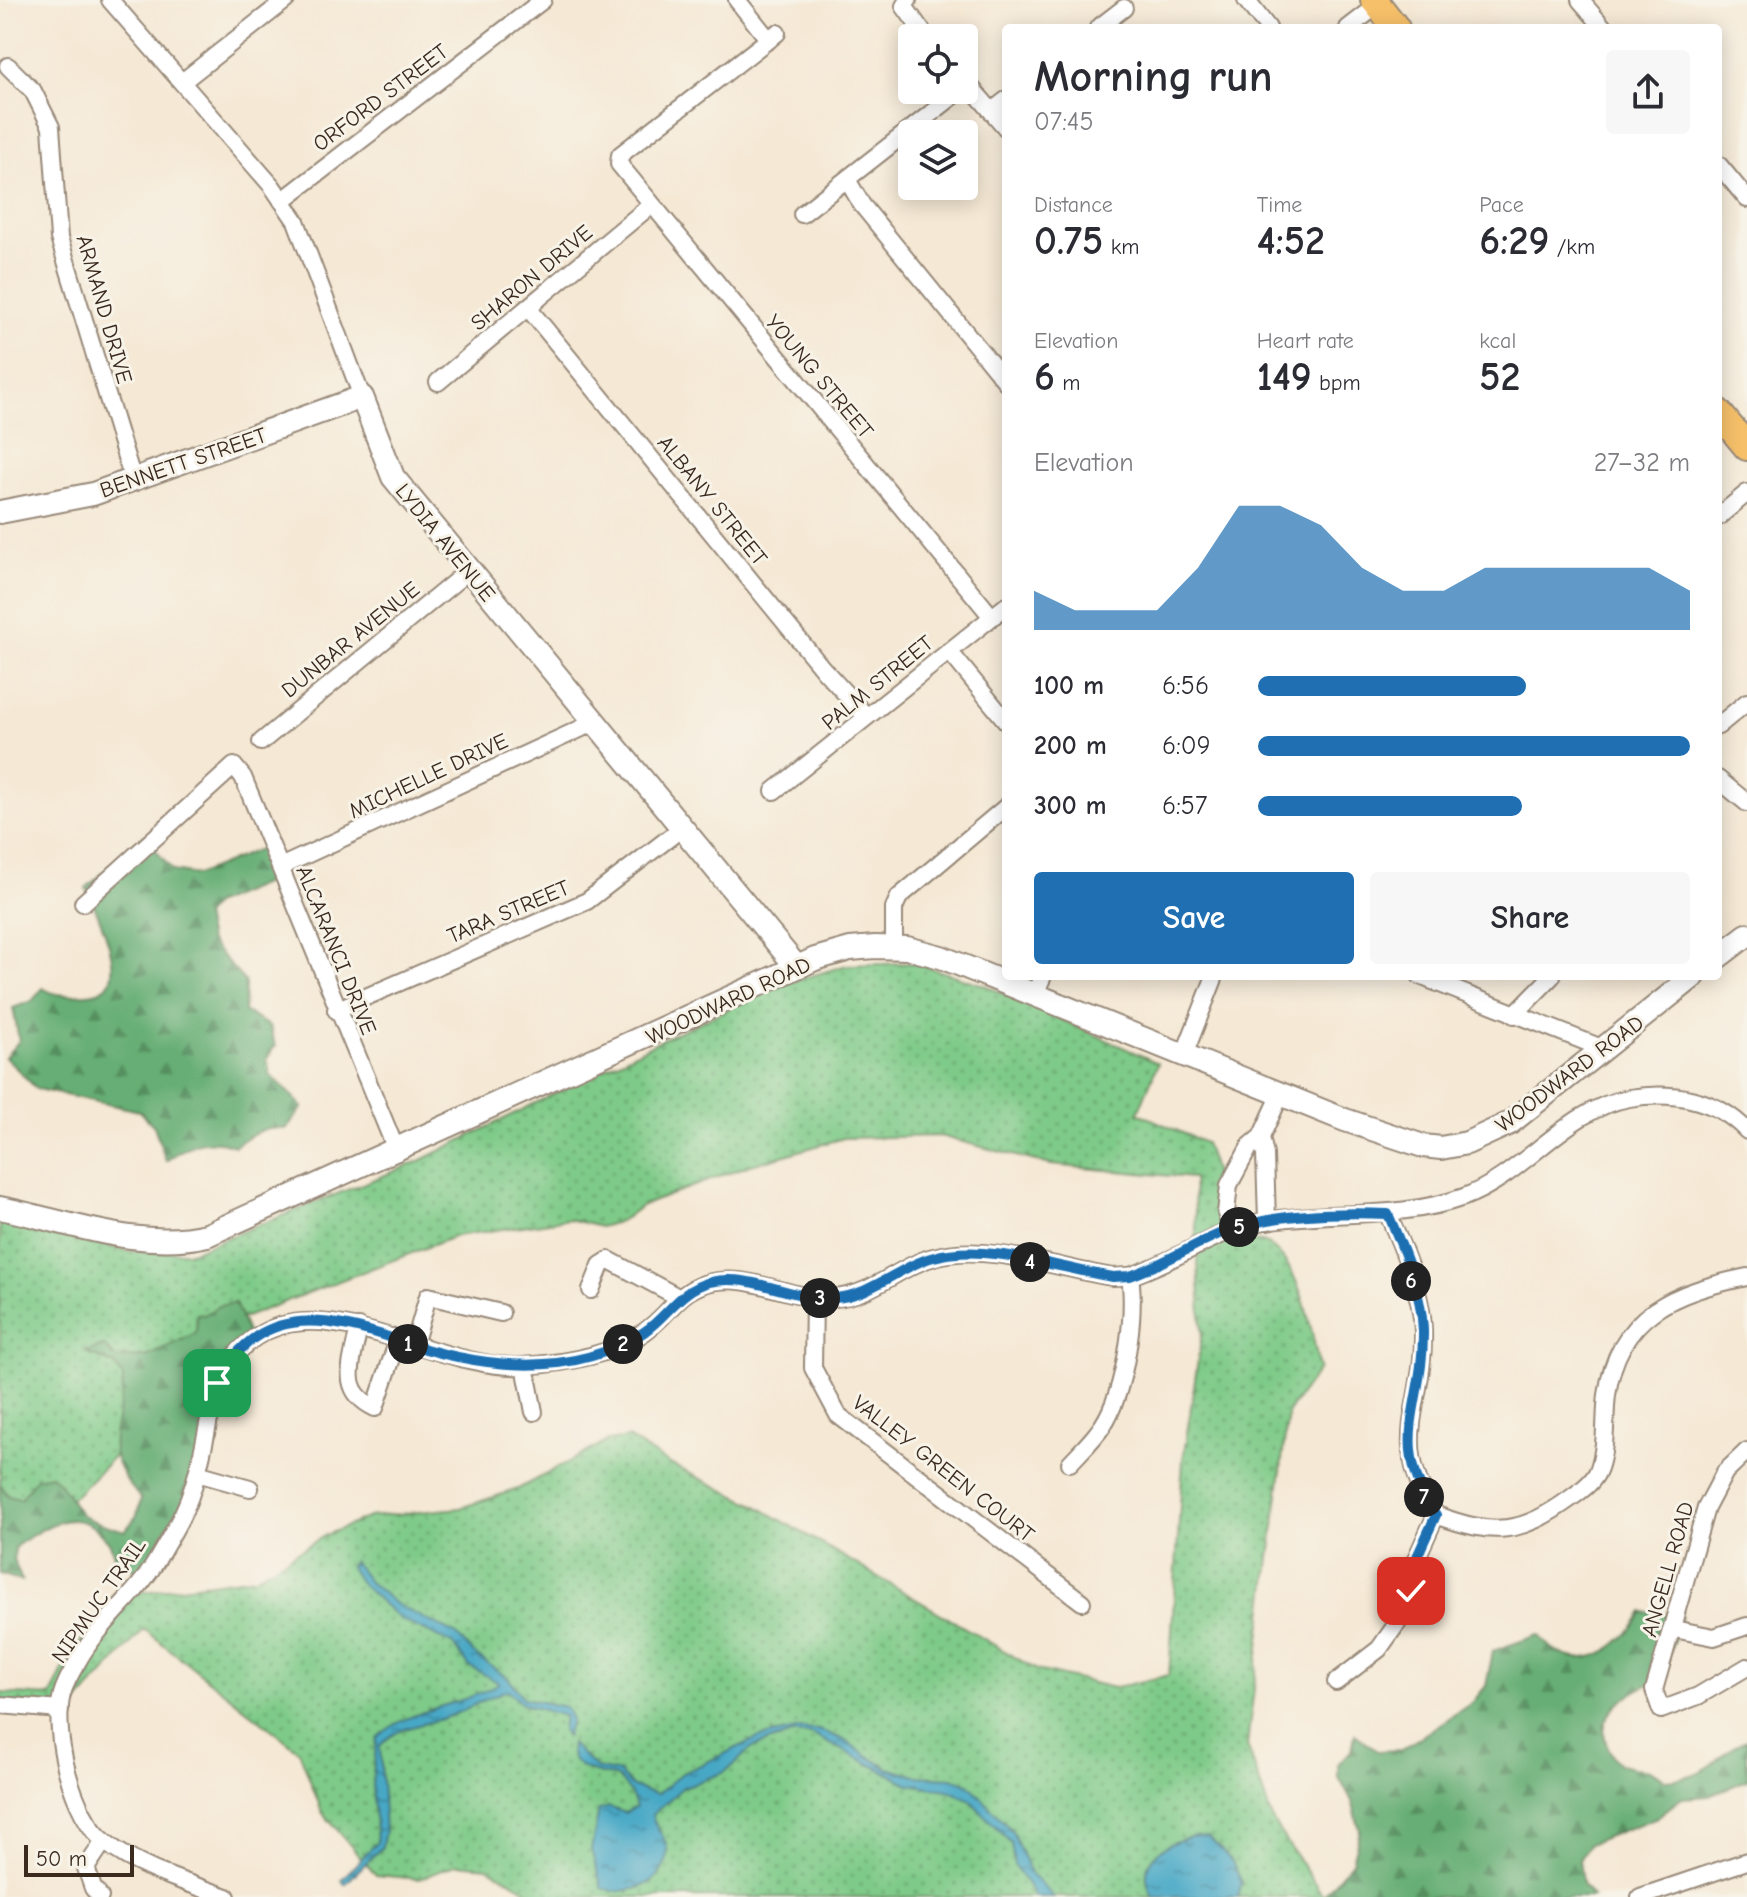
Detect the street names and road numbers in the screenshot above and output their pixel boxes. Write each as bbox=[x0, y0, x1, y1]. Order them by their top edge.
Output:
street label: ORFORD STREET bbox=[308, 38, 454, 157]
street label: SHARON DRIVE bbox=[466, 219, 598, 336]
street label: ARMAND DRIVE bbox=[70, 232, 138, 387]
street label: YOUNG STREET bbox=[760, 309, 879, 444]
street label: BENNETT STREET bbox=[97, 422, 271, 504]
street label: ALBANY STREET bbox=[652, 430, 773, 571]
street label: LYDIA AVENUE bbox=[390, 478, 501, 607]
street label: DUNBAR AVENUE bbox=[276, 576, 425, 703]
street label: PALM STREET bbox=[817, 630, 939, 736]
street label: MICHELLE DRIVE bbox=[345, 728, 512, 824]
street label: ALCARANCI DRIVE bbox=[290, 862, 382, 1039]
street label: TARA STREET bbox=[443, 874, 574, 949]
street label: WOODWARD ROAD bbox=[642, 951, 815, 1050]
street label: WOODWARD ROAD bbox=[1490, 1010, 1649, 1138]
street label: VALLEY GREEN COURT bbox=[847, 1390, 1040, 1548]
street label: ANGELL ROAD bbox=[1636, 1499, 1700, 1640]
street label: NIPMUC TRAIL bbox=[46, 1533, 152, 1668]

